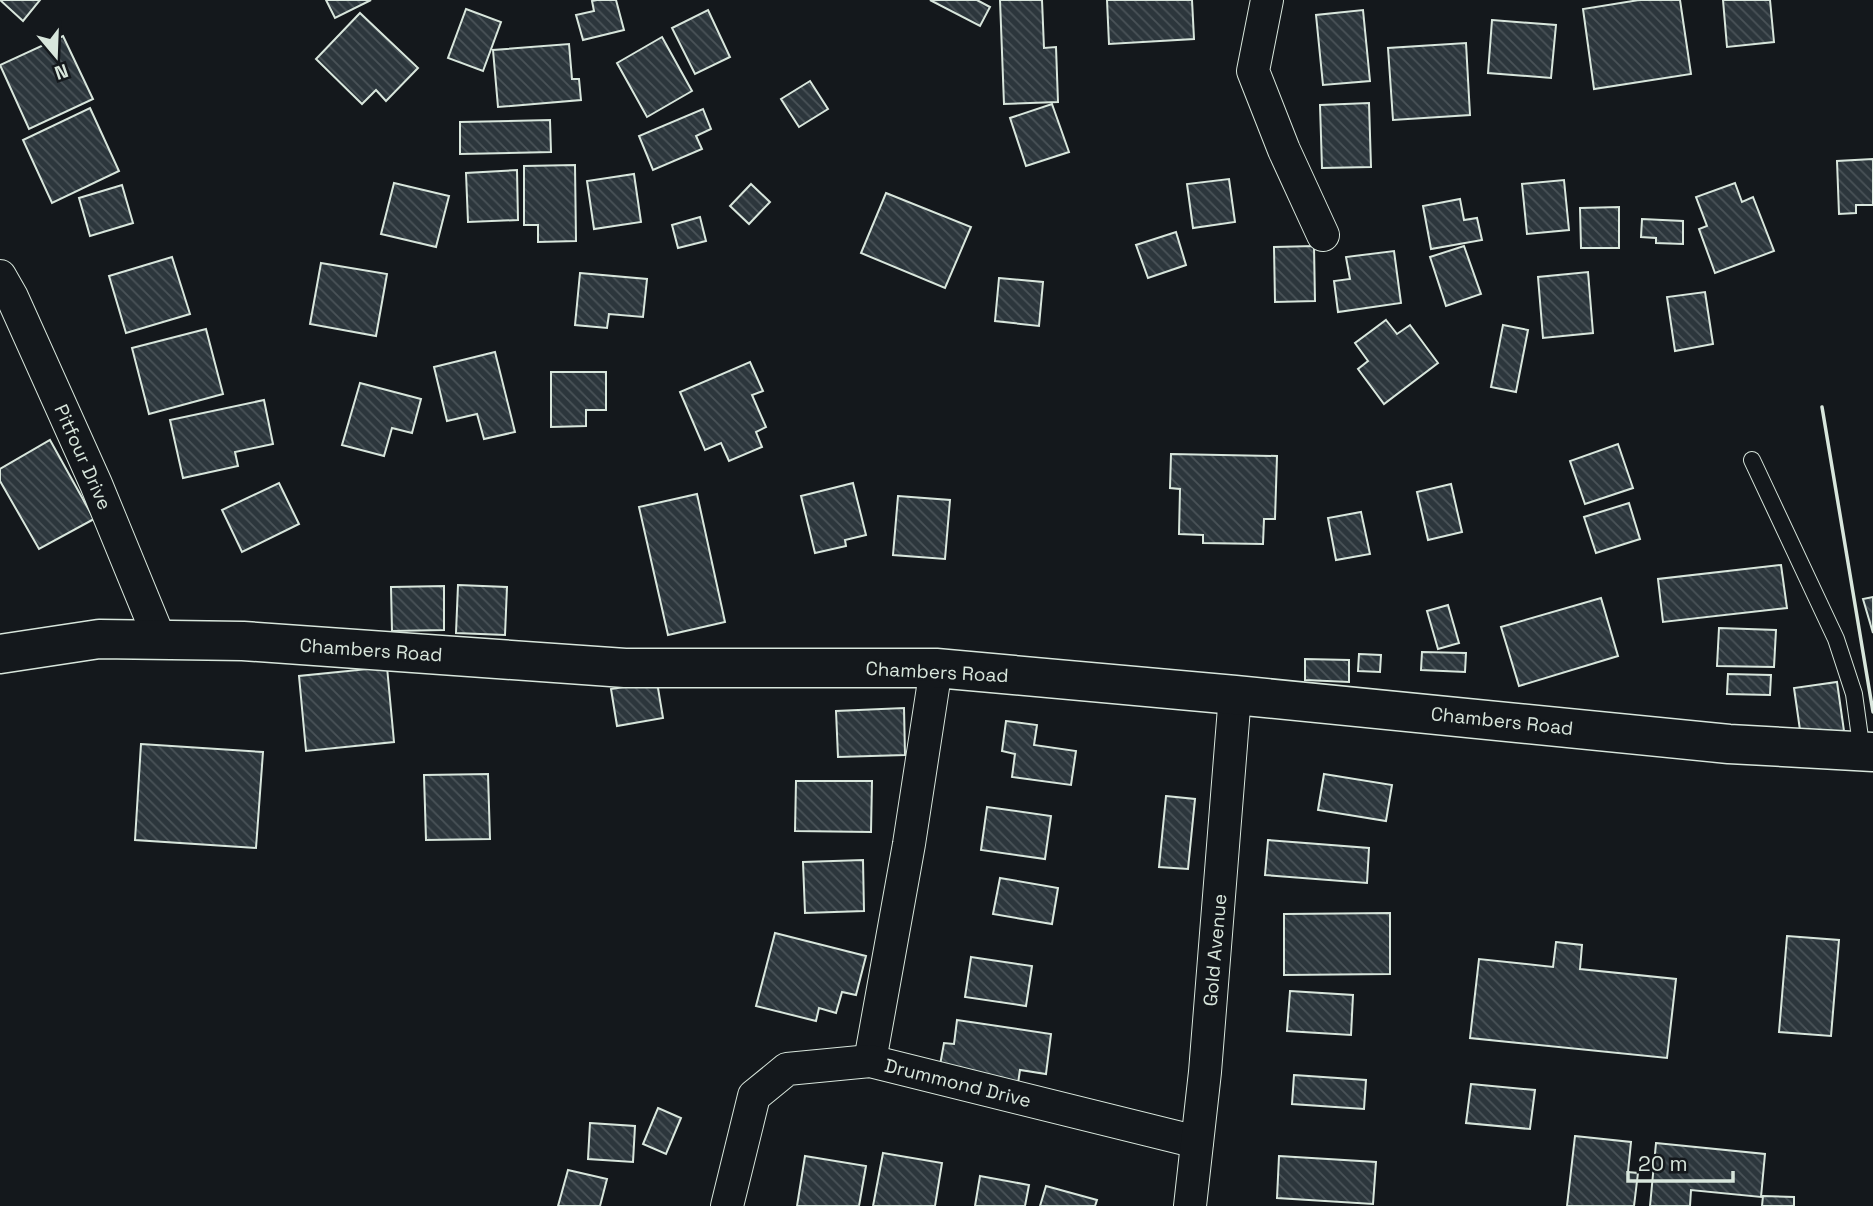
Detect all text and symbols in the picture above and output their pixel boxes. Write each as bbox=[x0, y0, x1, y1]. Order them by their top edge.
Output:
north arrow bbox=[21, 21, 91, 91]
text: N bbox=[51, 58, 71, 85]
street label: Pitfour Drive bbox=[49, 400, 117, 514]
street label: Chambers Road bbox=[299, 633, 443, 667]
street label: Chambers Road bbox=[865, 656, 1009, 688]
street label: Chambers Road bbox=[1430, 701, 1574, 741]
street label: Gold Avenue bbox=[1198, 893, 1232, 1007]
street label: Drummond Drive bbox=[882, 1053, 1034, 1113]
scale bar bbox=[1628, 1140, 1733, 1184]
text: 20 m bbox=[1638, 1150, 1688, 1177]

